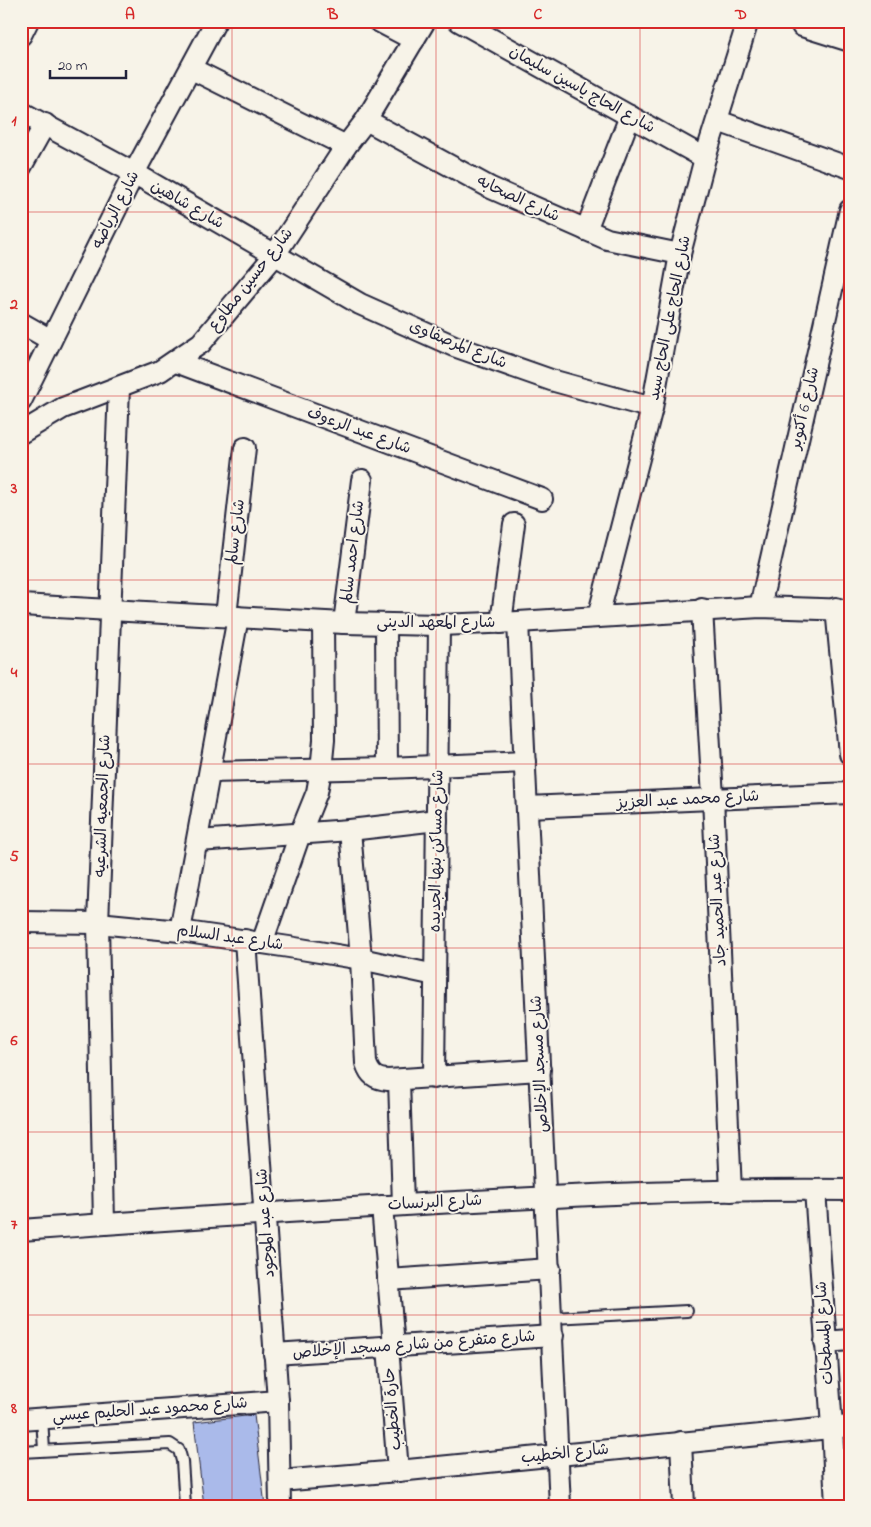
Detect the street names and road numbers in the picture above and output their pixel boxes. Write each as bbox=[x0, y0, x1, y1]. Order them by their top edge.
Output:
street label: شارع الحاج ياسين سليمان bbox=[505, 40, 659, 140]
street label: شارع الرياضه bbox=[86, 167, 146, 253]
street label: شارع الصحابه bbox=[473, 169, 563, 229]
street label: شارع شاهين bbox=[146, 174, 228, 236]
street label: شارع حسين مطاوع bbox=[203, 223, 299, 337]
street label: شارع الحاج على الحاج سيد bbox=[642, 234, 698, 402]
street label: شارع المرصفاوى bbox=[406, 314, 510, 376]
street label: شارع 6 أكتوبر bbox=[783, 365, 826, 453]
street label: شارع عبد الرءوف bbox=[304, 401, 414, 461]
street label: شارع سالم bbox=[220, 498, 252, 566]
street label: شارع احمد سالم bbox=[335, 499, 371, 605]
street label: شارع المعهد الدينى bbox=[377, 611, 495, 635]
street label: شارع الجمعيه الشرعيه bbox=[89, 734, 117, 878]
street label: شارع مساكن بنها الجديده bbox=[424, 769, 450, 933]
street label: شارع محمد عبد العزيز bbox=[614, 784, 760, 816]
street label: شارع عبد الحميد جاد bbox=[703, 833, 733, 967]
street label: شارع عبد السلام bbox=[175, 919, 285, 957]
street label: شارع مسجد الإخلاص bbox=[524, 995, 556, 1133]
street label: شارع عبد الموجود bbox=[250, 1168, 282, 1278]
street label: شارع البرنسات bbox=[387, 1189, 483, 1217]
street label: شارع المسطحات bbox=[809, 1280, 841, 1386]
street label: شارع متفرع من شارع مسجد الإخلاص bbox=[292, 1325, 536, 1365]
street label: حارة الخطيب bbox=[377, 1366, 409, 1452]
street label: شارع محمود عبد الحليم عيسي bbox=[52, 1391, 248, 1430]
street label: شارع الخطيب bbox=[520, 1437, 610, 1471]

